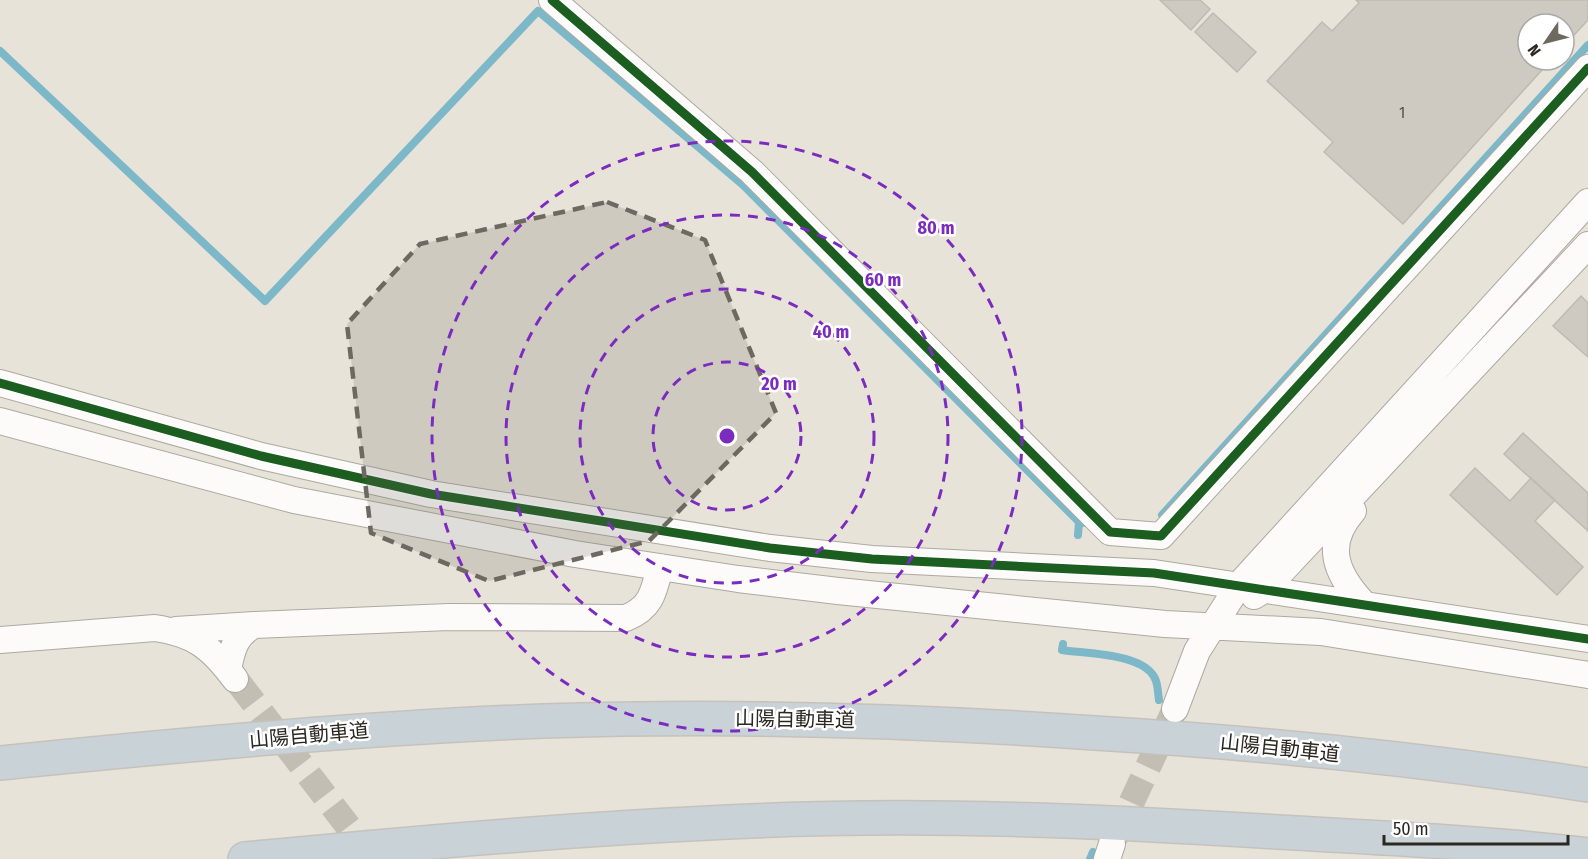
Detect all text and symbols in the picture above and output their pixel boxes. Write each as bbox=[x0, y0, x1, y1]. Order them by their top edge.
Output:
north arrow bbox=[1516, 12, 1576, 72]
text: N bbox=[1524, 41, 1545, 60]
house number: 1 bbox=[1399, 103, 1405, 122]
text: 80 m bbox=[918, 217, 954, 239]
text: 60 m bbox=[865, 269, 901, 291]
text: 40 m bbox=[813, 321, 849, 343]
text: 20 m bbox=[760, 373, 797, 395]
centre of rings bbox=[717, 426, 737, 446]
street label: 山陽自動車道 bbox=[735, 706, 855, 732]
street label: 山陽自動車道 bbox=[248, 718, 370, 752]
street label: 山陽自動車道 bbox=[1219, 730, 1341, 766]
scale bar bbox=[1384, 808, 1568, 846]
text: 50 m bbox=[1393, 818, 1429, 840]

